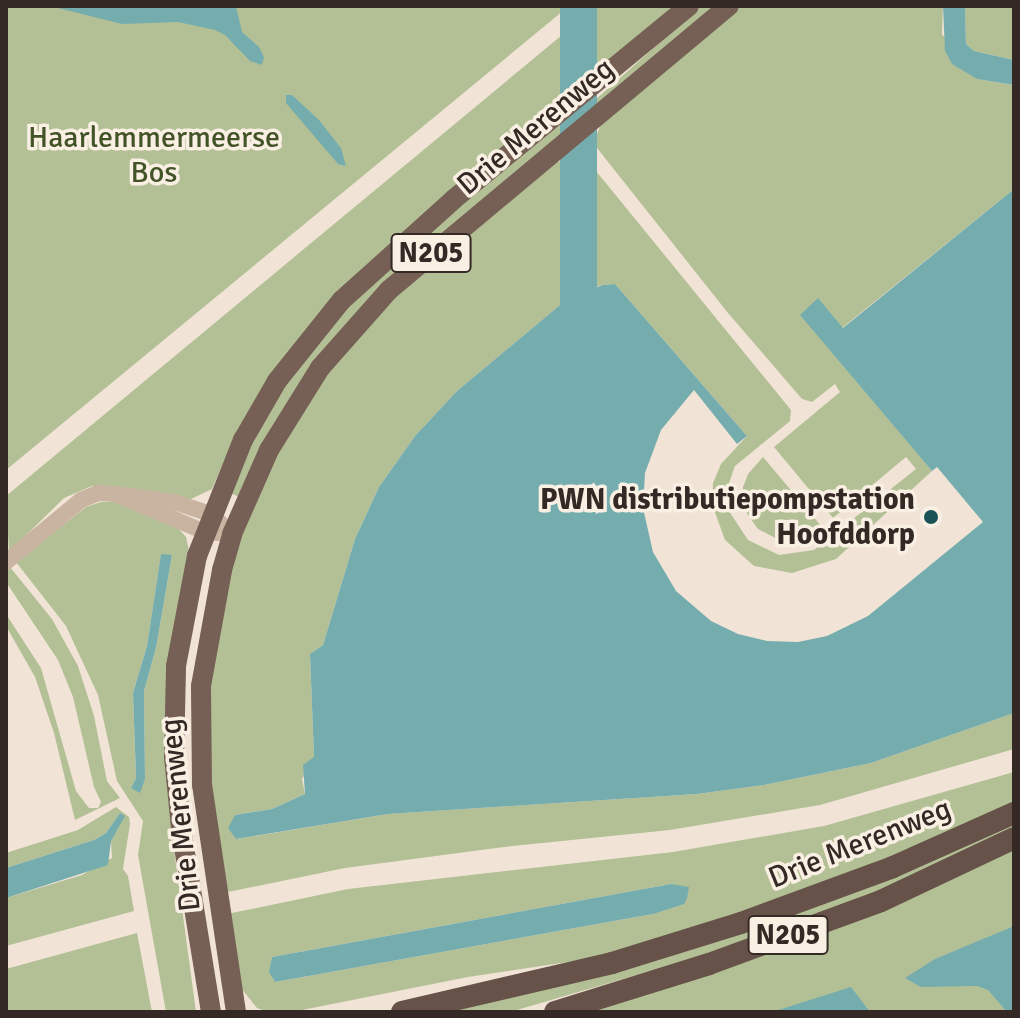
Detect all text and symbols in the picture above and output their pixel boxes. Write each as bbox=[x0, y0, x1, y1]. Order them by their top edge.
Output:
street label: Drie Merenweg bbox=[450, 51, 622, 203]
park label: Haarlemmermeerse Bos bbox=[28, 120, 280, 190]
road number: N205 bbox=[389, 229, 473, 277]
place label: PWN distributiepompstation Hoofddorp bbox=[540, 482, 915, 552]
marker: PWN distributiepompstation Hoofddorp bbox=[922, 508, 940, 526]
street label: Drie Merenweg bbox=[153, 717, 209, 913]
street label: Drie Merenweg bbox=[764, 791, 956, 897]
road number: N205 bbox=[746, 911, 830, 959]

